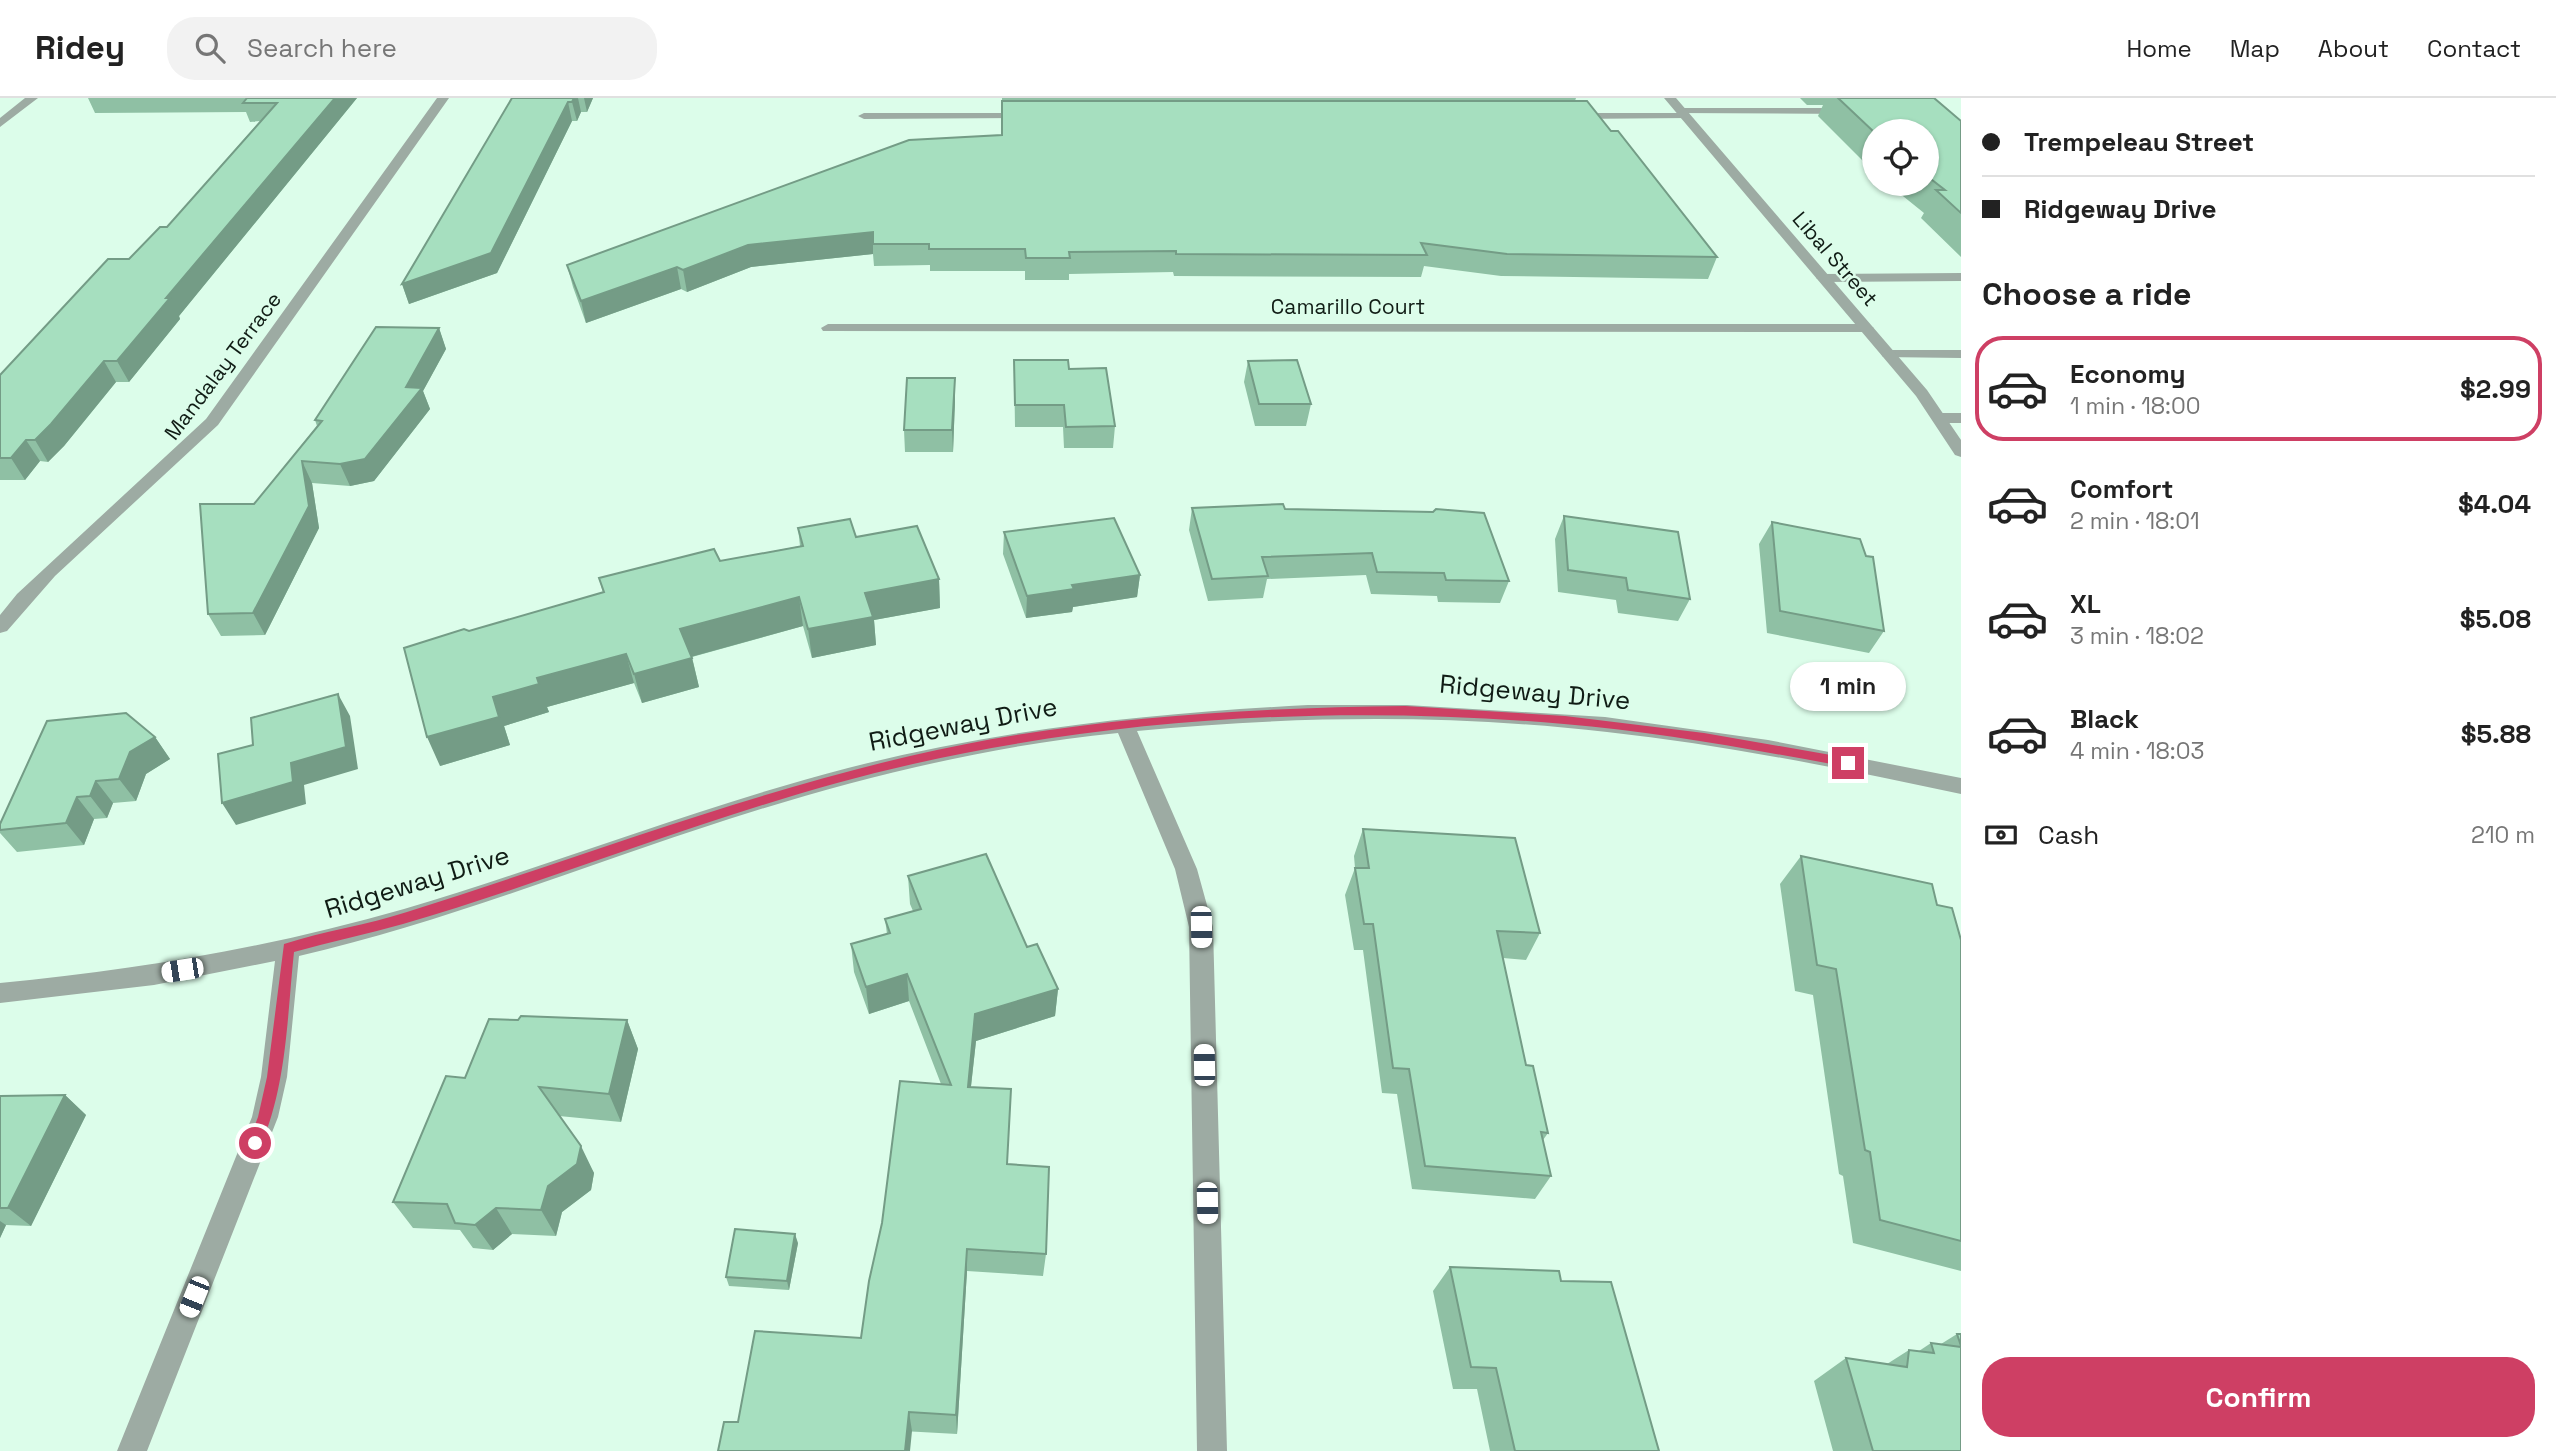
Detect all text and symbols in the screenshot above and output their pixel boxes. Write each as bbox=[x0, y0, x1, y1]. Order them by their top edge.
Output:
search box bbox=[167, 17, 657, 80]
text: Ridey bbox=[35, 27, 125, 69]
icon: search bbox=[191, 29, 229, 67]
text: Search here bbox=[247, 31, 397, 65]
text: Home bbox=[2126, 33, 2192, 64]
text: Map bbox=[2230, 33, 2280, 64]
text: About bbox=[2318, 33, 2389, 64]
text: Contact bbox=[2427, 33, 2521, 64]
map controls bbox=[1862, 119, 1939, 196]
button: locate bbox=[1862, 119, 1939, 196]
text: Trempeleau Street bbox=[2024, 125, 2254, 159]
text: Ridgeway Drive bbox=[2024, 192, 2217, 226]
street label: Libal Street bbox=[1787, 206, 1884, 312]
text: Choose a ride bbox=[1982, 274, 2192, 314]
street label: Mandalay Terrace bbox=[158, 286, 287, 445]
street label: Camarillo Court bbox=[1271, 293, 1425, 320]
icon: car bbox=[1986, 357, 2049, 420]
text: Economy bbox=[2070, 357, 2186, 391]
text: $2.99 bbox=[2460, 372, 2531, 406]
text: 1 min · 18:00 bbox=[2070, 391, 2200, 421]
icon: car bbox=[1986, 472, 2049, 535]
text: Comfort bbox=[2070, 472, 2173, 506]
text: $4.04 bbox=[2458, 487, 2531, 521]
text: 2 min · 18:01 bbox=[2070, 506, 2200, 536]
icon: car bbox=[1986, 587, 2049, 650]
text: XL bbox=[2070, 587, 2101, 621]
text: $5.08 bbox=[2460, 602, 2531, 636]
text: 3 min · 18:02 bbox=[2070, 621, 2204, 651]
callout: 1 min bbox=[1790, 662, 1906, 710]
street label: Ridgeway Drive bbox=[1438, 667, 1632, 717]
text: 1 min bbox=[1820, 671, 1876, 701]
street label: Ridgeway Drive bbox=[866, 689, 1060, 759]
icon: car bbox=[1986, 702, 2049, 765]
text: Black bbox=[2070, 702, 2139, 736]
text: $5.88 bbox=[2461, 717, 2531, 751]
text: 4 min · 18:03 bbox=[2070, 736, 2204, 766]
route end bbox=[1832, 747, 1864, 779]
icon: cash bbox=[1982, 816, 2020, 854]
text: Cash bbox=[2038, 818, 2099, 852]
text: 210 m bbox=[2471, 820, 2535, 850]
street label: Ridgeway Drive bbox=[320, 838, 514, 926]
car bbox=[1191, 906, 1212, 948]
car bbox=[160, 956, 205, 984]
car bbox=[1194, 1044, 1215, 1086]
route start bbox=[239, 1127, 271, 1159]
car bbox=[1197, 1182, 1218, 1224]
car bbox=[177, 1274, 212, 1320]
button: Confirm bbox=[1982, 1357, 2535, 1437]

